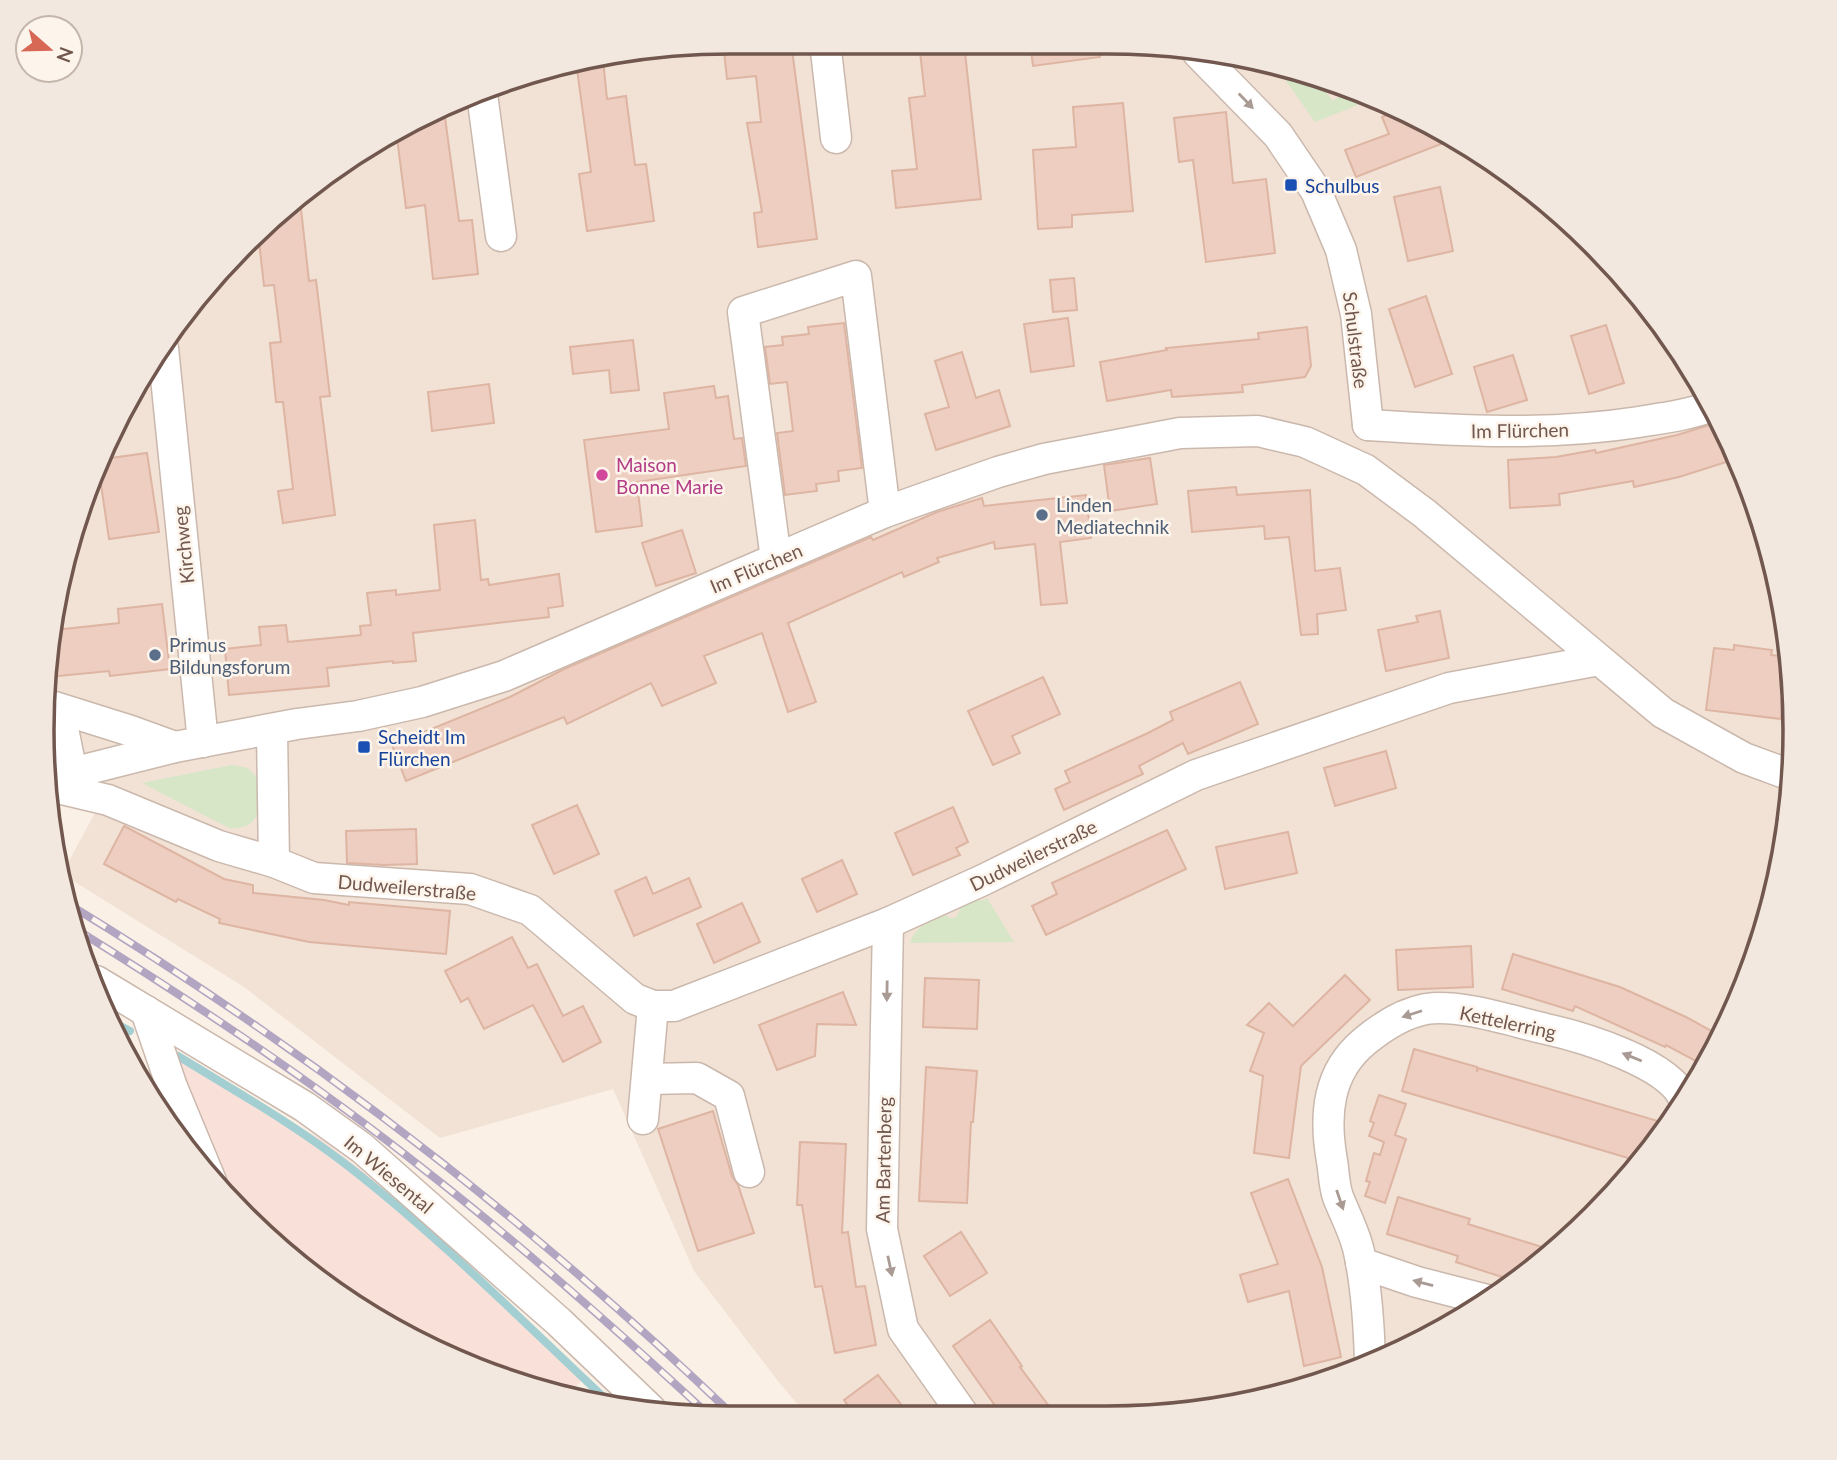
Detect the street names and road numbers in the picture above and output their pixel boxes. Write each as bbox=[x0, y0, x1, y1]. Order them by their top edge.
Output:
street label: Schulstraße bbox=[1339, 290, 1373, 390]
street label: Im Flürchen bbox=[1471, 418, 1569, 442]
street label: Kirchweg bbox=[167, 505, 199, 585]
street label: Im Flürchen bbox=[706, 538, 806, 598]
street label: Dudweilerstraße bbox=[966, 814, 1100, 896]
street label: Dudweilerstraße bbox=[337, 870, 477, 904]
street label: Kettelerring bbox=[1458, 1001, 1559, 1043]
street label: Am Bartenberg bbox=[870, 1096, 896, 1223]
street label: Im Wiesental bbox=[340, 1130, 438, 1218]

